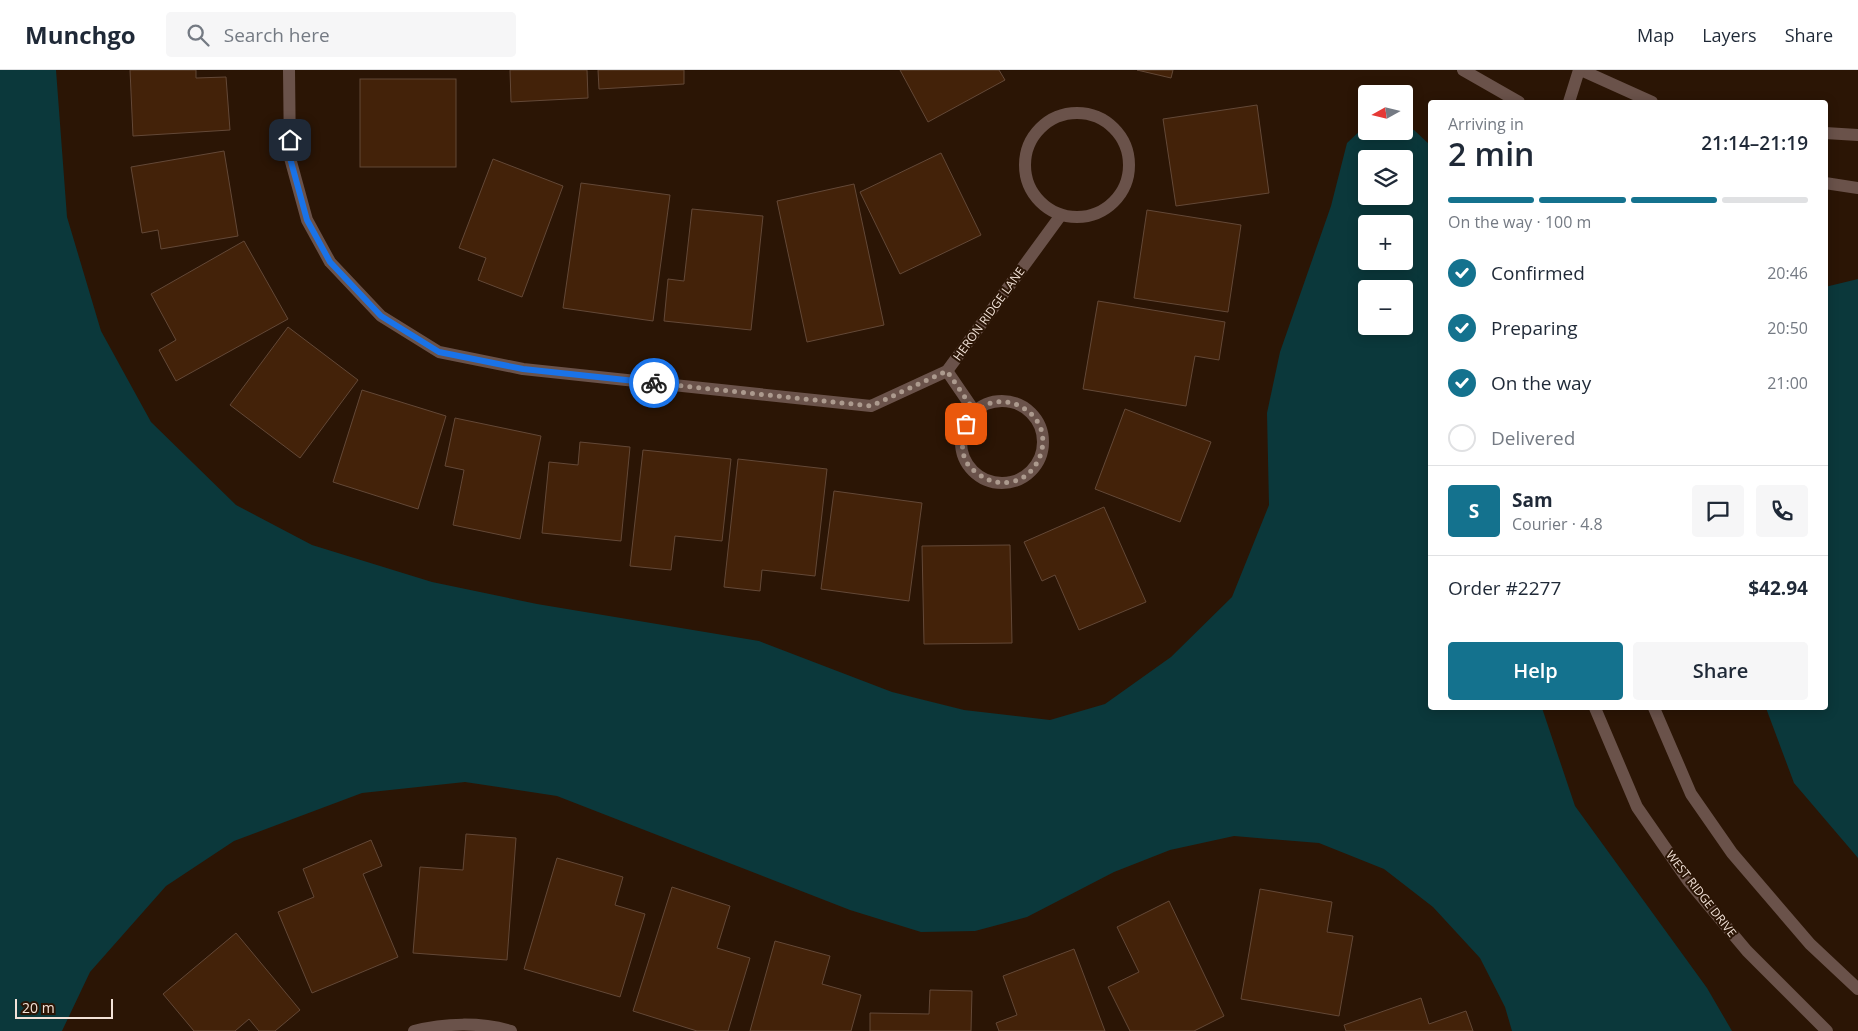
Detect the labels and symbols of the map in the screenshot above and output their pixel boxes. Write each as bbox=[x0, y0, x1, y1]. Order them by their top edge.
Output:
north arrow bbox=[1358, 85, 1412, 140]
pin bbox=[269, 119, 311, 161]
street label: HERON RIDGE LANE bbox=[949, 263, 1028, 364]
courier bbox=[629, 358, 679, 408]
pin bbox=[945, 403, 987, 445]
street label: WEST RIDGE DRIVE bbox=[1662, 847, 1741, 940]
scale bar bbox=[15, 996, 112, 1019]

